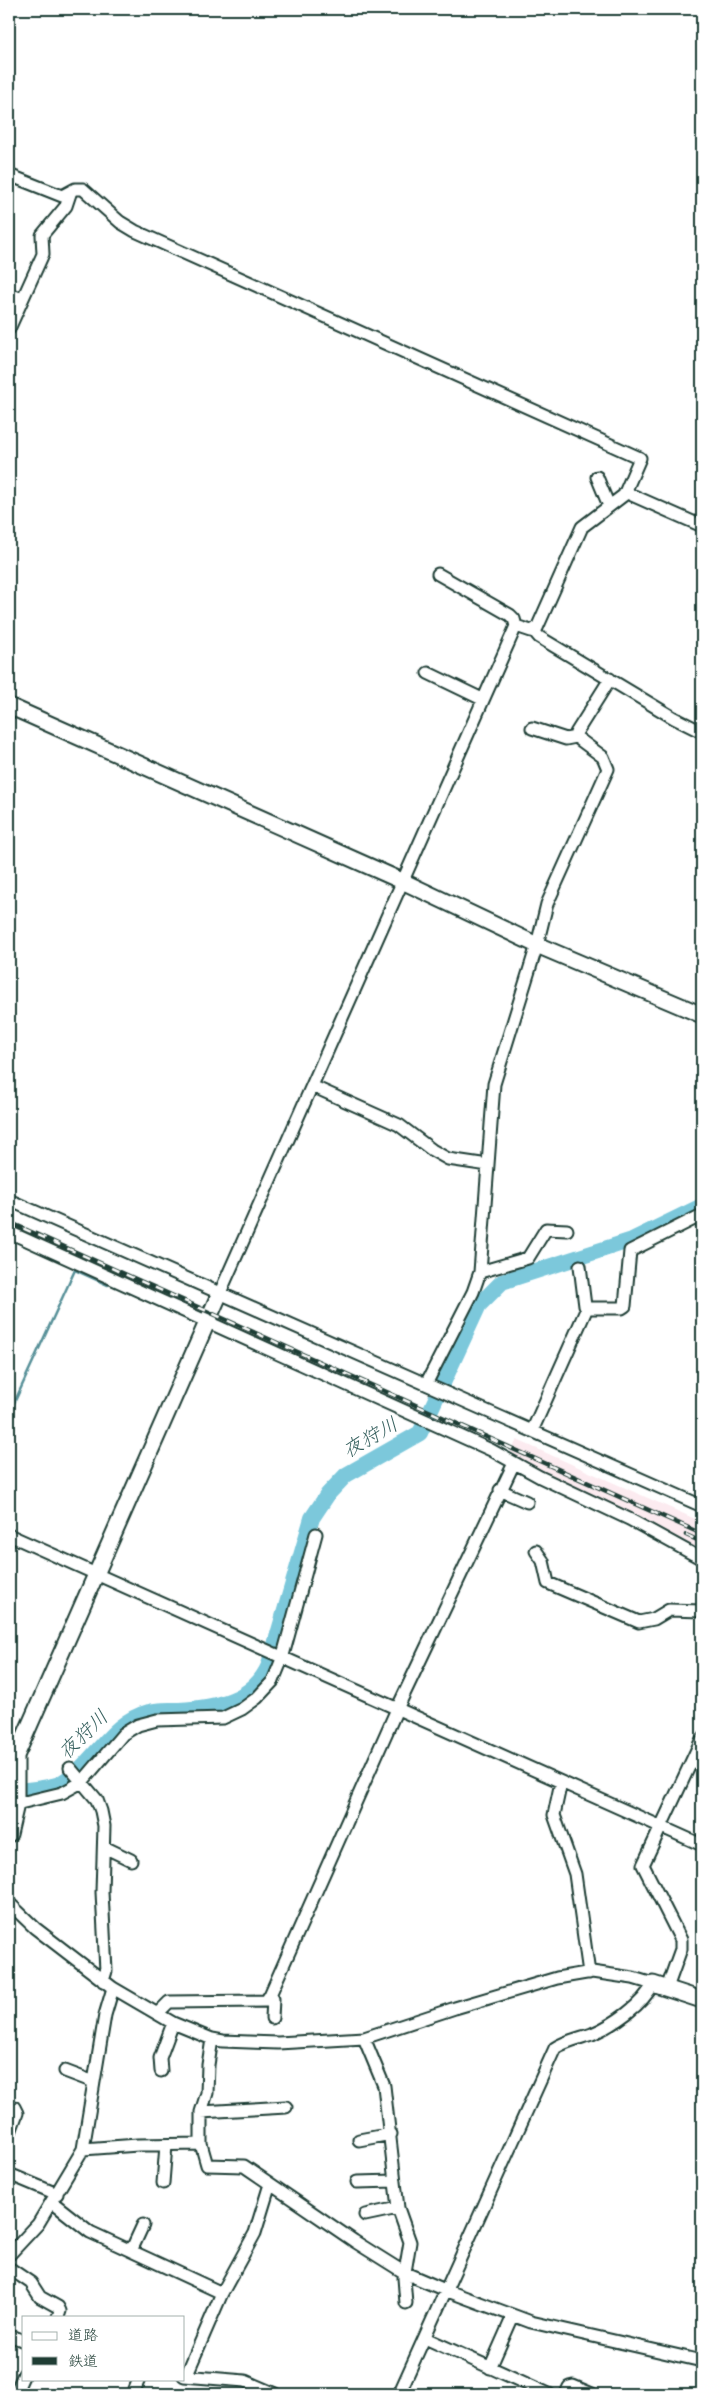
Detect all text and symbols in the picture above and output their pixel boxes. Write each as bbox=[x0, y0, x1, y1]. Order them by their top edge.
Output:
water label: 夜狩川 bbox=[339, 1412, 402, 1462]
water label: 夜狩川 bbox=[54, 1705, 113, 1763]
legend bbox=[22, 2316, 185, 2380]
text: 道路 bbox=[68, 2326, 98, 2344]
text: 鉄道 bbox=[68, 2352, 98, 2370]

